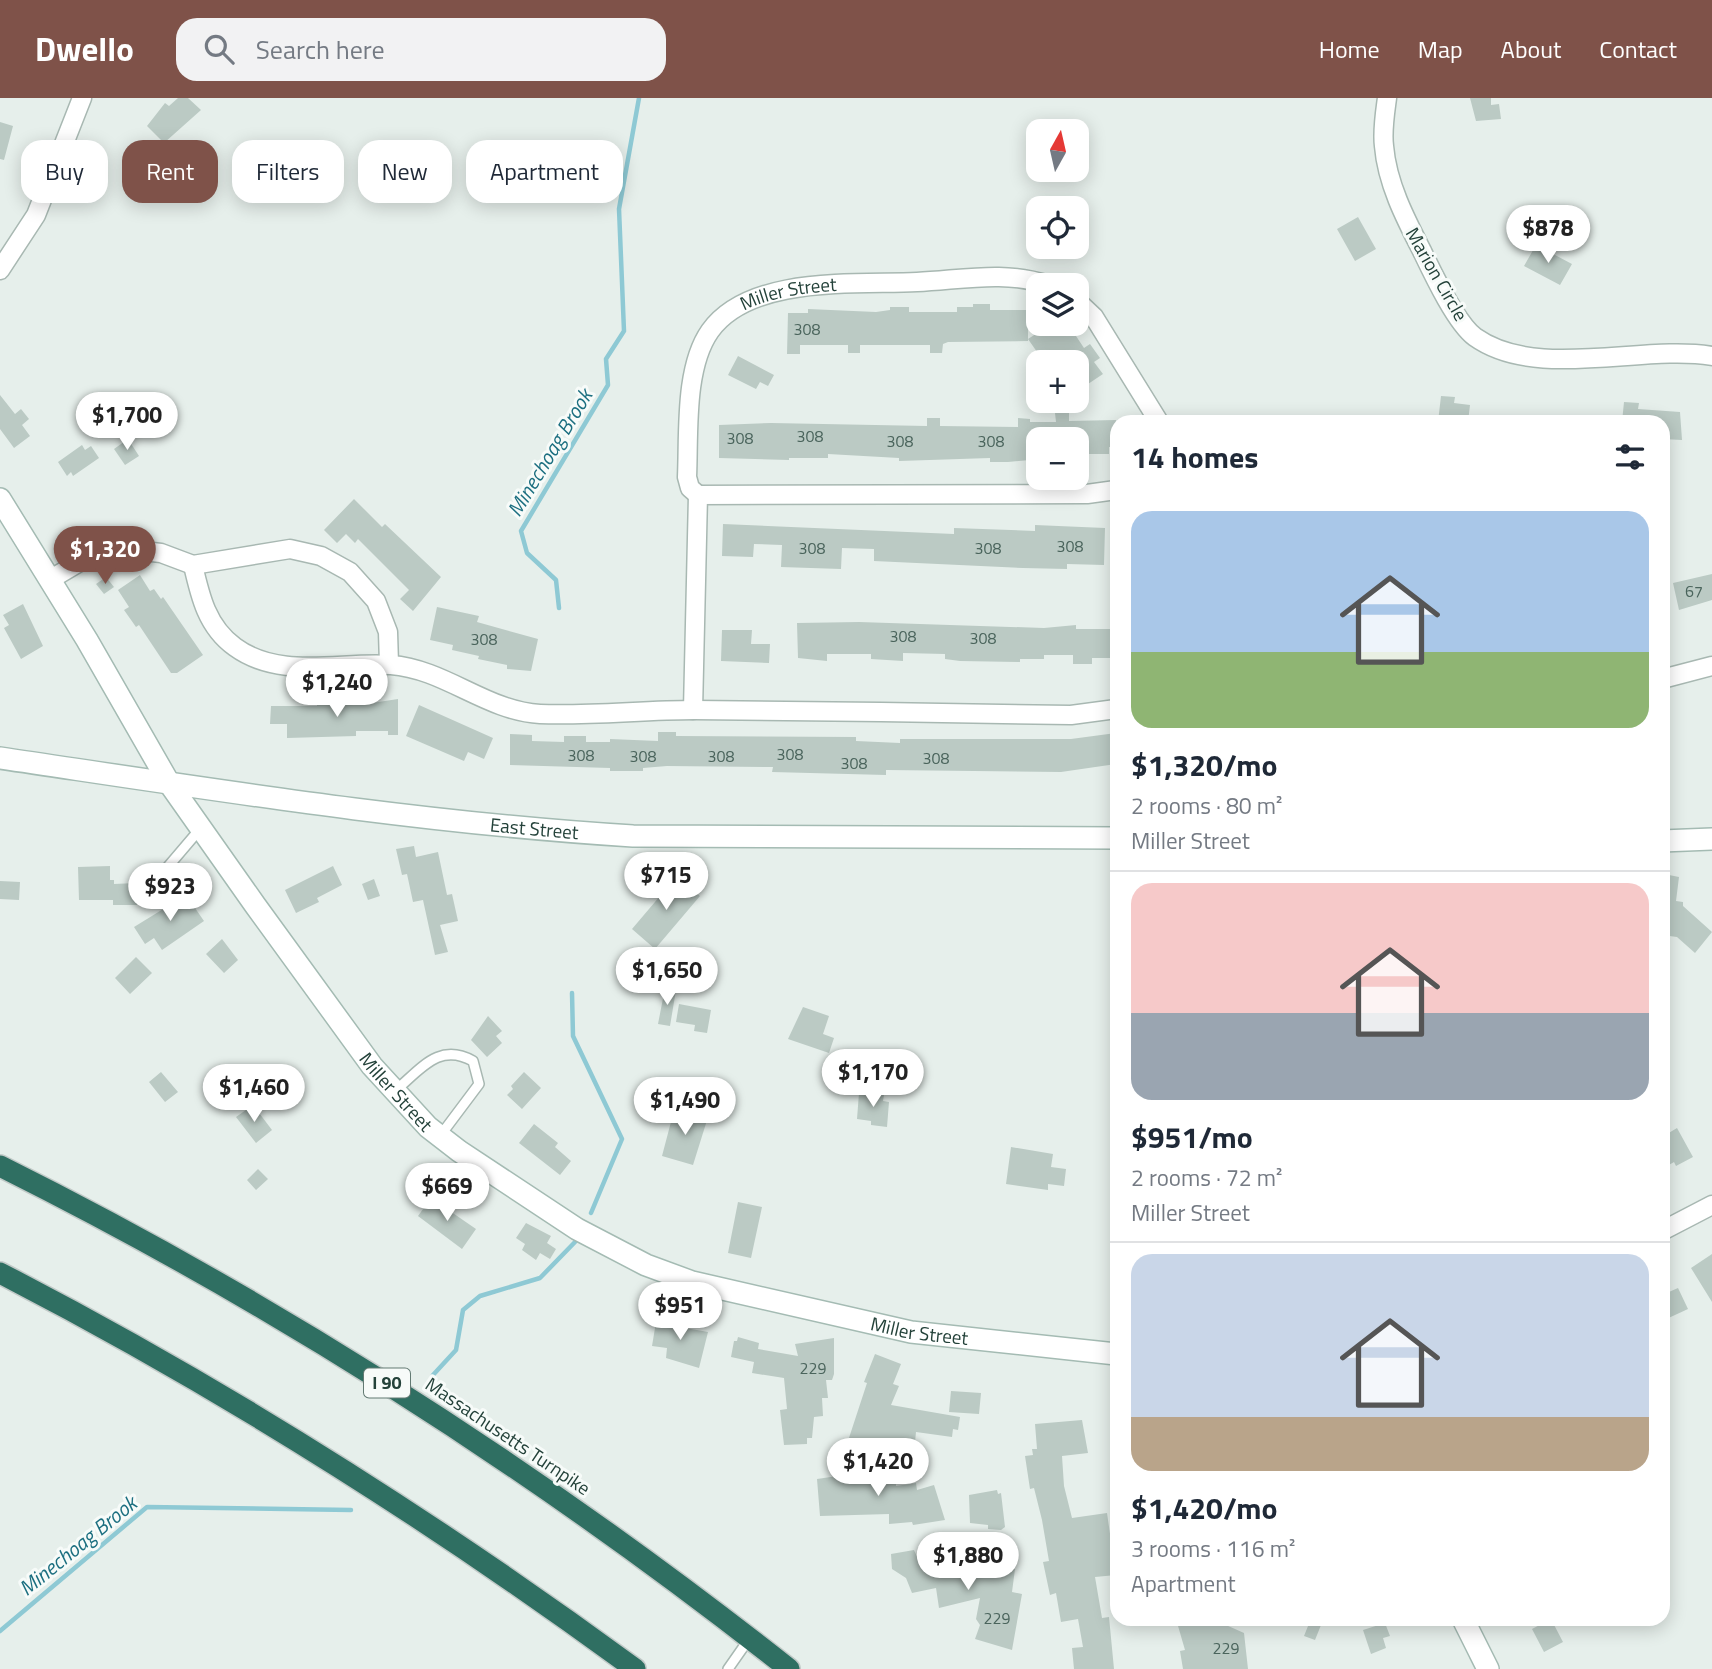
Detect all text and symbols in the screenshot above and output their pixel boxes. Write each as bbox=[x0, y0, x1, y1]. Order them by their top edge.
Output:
search box bbox=[176, 18, 666, 81]
text: Dwello bbox=[35, 24, 134, 74]
icon: search bbox=[200, 30, 238, 68]
text: Search here bbox=[256, 30, 385, 69]
text: Home bbox=[1319, 31, 1380, 67]
text: Map bbox=[1418, 31, 1463, 67]
text: About bbox=[1501, 31, 1561, 67]
text: Contact bbox=[1599, 31, 1677, 67]
north arrow bbox=[1026, 119, 1088, 182]
map controls bbox=[1026, 119, 1089, 490]
chip: Buy bbox=[21, 140, 108, 203]
chip: Rent bbox=[122, 140, 218, 203]
chip: Filters bbox=[232, 140, 344, 203]
chip: New bbox=[358, 140, 452, 203]
chip: Apartment bbox=[466, 140, 623, 203]
button: locate bbox=[1026, 196, 1089, 259]
pin: $878 bbox=[1507, 206, 1589, 265]
text: $878 bbox=[1522, 210, 1574, 245]
street label: Marion Circle bbox=[1399, 222, 1476, 326]
street label: Miller Street bbox=[735, 269, 838, 317]
button: layers bbox=[1026, 273, 1089, 336]
house number: 308 bbox=[794, 317, 820, 341]
button: + bbox=[1026, 350, 1089, 413]
water label: Minechoag Brook bbox=[498, 380, 601, 522]
pin: $1,700 bbox=[70, 392, 184, 452]
text: $1,700 bbox=[92, 397, 162, 432]
house number: 308 bbox=[797, 424, 823, 448]
house number: 308 bbox=[727, 426, 753, 450]
button: − bbox=[1026, 427, 1089, 490]
house number: 308 bbox=[887, 429, 913, 453]
house number: 308 bbox=[978, 429, 1004, 453]
text: 14 homes bbox=[1131, 434, 1258, 480]
icon: filters bbox=[1611, 438, 1649, 476]
pin: $1,320 bbox=[48, 526, 162, 586]
text: $1,320 bbox=[70, 531, 140, 566]
house number: 308 bbox=[1057, 534, 1083, 558]
house number: 308 bbox=[799, 536, 825, 560]
house number: 308 bbox=[975, 536, 1001, 560]
icon: home bbox=[1327, 557, 1453, 683]
house number: 67 bbox=[1685, 579, 1703, 603]
house number: 308 bbox=[890, 624, 916, 648]
house number: 308 bbox=[970, 626, 996, 650]
house number: 308 bbox=[471, 627, 497, 651]
pin: $1,240 bbox=[280, 660, 394, 719]
text: $1,240 bbox=[302, 664, 372, 699]
house number: 308 bbox=[777, 742, 803, 766]
text: $1,320/mo bbox=[1131, 742, 1277, 788]
house number: 308 bbox=[568, 743, 594, 767]
house number: 308 bbox=[630, 744, 656, 768]
house number: 308 bbox=[708, 744, 734, 768]
house number: 308 bbox=[923, 746, 949, 770]
house number: 308 bbox=[841, 751, 867, 775]
text: 2 rooms · 80 m² bbox=[1131, 788, 1282, 823]
street label: East Street bbox=[489, 809, 580, 846]
text: Miller Street bbox=[1131, 823, 1250, 858]
pin: $715 bbox=[625, 852, 707, 912]
text: $715 bbox=[640, 857, 692, 892]
pin: $923 bbox=[129, 864, 211, 923]
text: $923 bbox=[144, 868, 196, 903]
icon: home bbox=[1327, 929, 1453, 1055]
pin: $1,650 bbox=[610, 948, 724, 1007]
text: $1,650 bbox=[632, 952, 702, 987]
street label: Miller Street bbox=[352, 1046, 440, 1138]
pin: $1,170 bbox=[816, 1049, 930, 1109]
text: $1,170 bbox=[838, 1054, 908, 1089]
pin: $1,460 bbox=[197, 1065, 311, 1124]
text: $1,460 bbox=[219, 1069, 289, 1104]
pin: $1,490 bbox=[628, 1077, 742, 1137]
text: $1,490 bbox=[650, 1082, 720, 1117]
text: $951/mo bbox=[1131, 1114, 1253, 1160]
text: 2 rooms · 72 m² bbox=[1131, 1160, 1282, 1195]
pin: $669 bbox=[406, 1164, 488, 1223]
text: $669 bbox=[421, 1168, 473, 1203]
text: Miller Street bbox=[1131, 1195, 1250, 1230]
pin: $951 bbox=[639, 1282, 721, 1342]
text: $951 bbox=[654, 1287, 706, 1322]
icon: home bbox=[1327, 1300, 1453, 1426]
street label: Miller Street bbox=[868, 1308, 970, 1352]
house number: 229 bbox=[800, 1356, 826, 1380]
road number: I 90 bbox=[364, 1368, 410, 1398]
street label: Massachusetts Turnpike bbox=[420, 1369, 597, 1502]
pin: $1,420 bbox=[821, 1438, 935, 1498]
text: $1,420 bbox=[843, 1443, 913, 1478]
text: $1,420/mo bbox=[1131, 1485, 1277, 1531]
water label: Minechoag Brook bbox=[11, 1486, 145, 1603]
text: 3 rooms · 116 m² bbox=[1131, 1531, 1295, 1566]
pin: $1,880 bbox=[911, 1532, 1025, 1592]
text: $1,880 bbox=[933, 1537, 1003, 1572]
text: Apartment bbox=[1131, 1566, 1236, 1601]
house number: 229 bbox=[984, 1606, 1010, 1630]
house number: 229 bbox=[1213, 1636, 1239, 1660]

